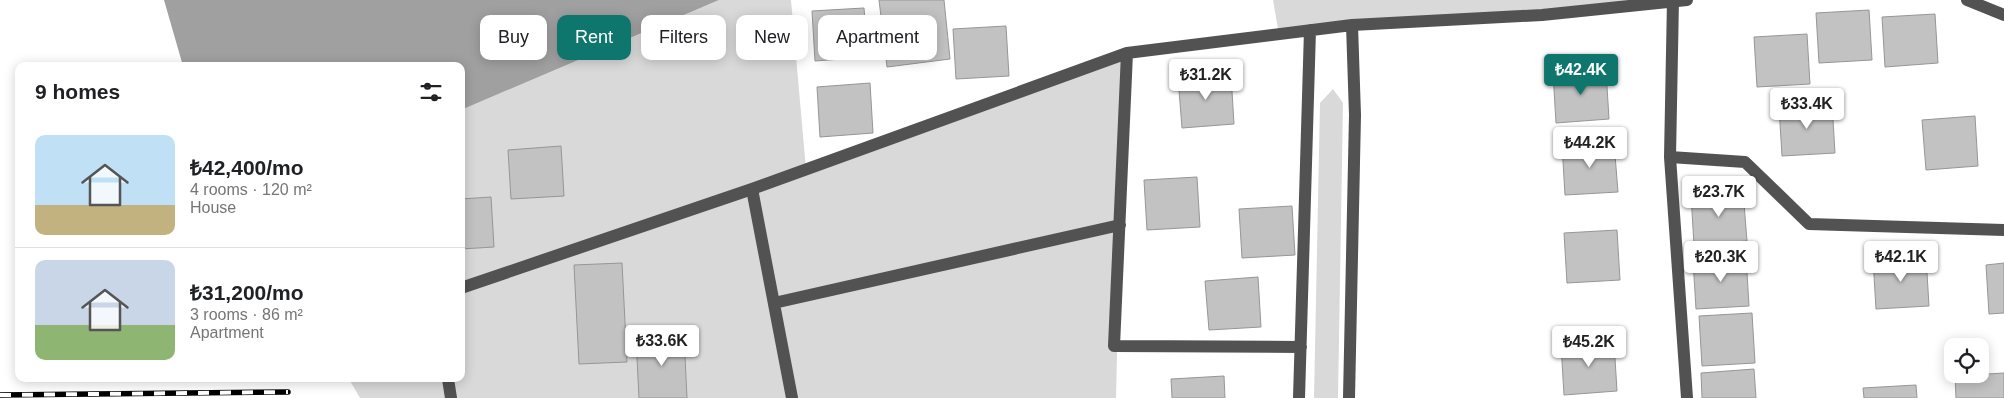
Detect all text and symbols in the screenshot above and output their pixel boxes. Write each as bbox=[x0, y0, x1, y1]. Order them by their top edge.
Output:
chip: Buy bbox=[480, 15, 547, 60]
chip: Rent bbox=[557, 15, 631, 60]
chip: Filters bbox=[641, 15, 726, 60]
chip: New bbox=[736, 15, 808, 60]
chip: Apartment bbox=[818, 15, 937, 60]
pin: ₺42.4K bbox=[1540, 54, 1622, 96]
pin: ₺31.2K bbox=[1165, 58, 1247, 101]
text: ₺42.4K bbox=[1555, 61, 1607, 78]
text: ₺31.2K bbox=[1180, 66, 1232, 83]
icon: filters bbox=[417, 78, 445, 106]
text: 9 homes bbox=[35, 80, 120, 103]
pin: ₺33.4K bbox=[1766, 88, 1848, 130]
text: ₺33.4K bbox=[1781, 95, 1833, 112]
pin: ₺44.2K bbox=[1549, 126, 1631, 169]
text: ₺44.2K bbox=[1564, 134, 1616, 151]
icon: home bbox=[75, 155, 135, 215]
text: ₺42,400/mo bbox=[190, 156, 304, 179]
pin: ₺23.7K bbox=[1678, 176, 1760, 218]
text: 4 rooms · 120 m² bbox=[190, 181, 312, 198]
text: ₺23.7K bbox=[1693, 183, 1745, 200]
text: House bbox=[190, 199, 236, 216]
pin: ₺20.3K bbox=[1680, 240, 1762, 283]
pin: ₺42.1K bbox=[1860, 240, 1942, 283]
text: ₺20.3K bbox=[1695, 248, 1747, 265]
text: ₺42.1K bbox=[1875, 248, 1927, 265]
icon: home bbox=[75, 280, 135, 340]
text: ₺31,200/mo bbox=[190, 281, 304, 304]
text: 3 rooms · 86 m² bbox=[190, 306, 303, 323]
text: Apartment bbox=[190, 324, 264, 341]
pin: ₺33.6K bbox=[621, 324, 703, 367]
pin: ₺45.2K bbox=[1548, 326, 1630, 368]
text: ₺33.6K bbox=[636, 332, 688, 349]
text: ₺45.2K bbox=[1563, 333, 1615, 350]
map controls bbox=[1944, 338, 1989, 383]
button: locate bbox=[1944, 338, 1989, 383]

